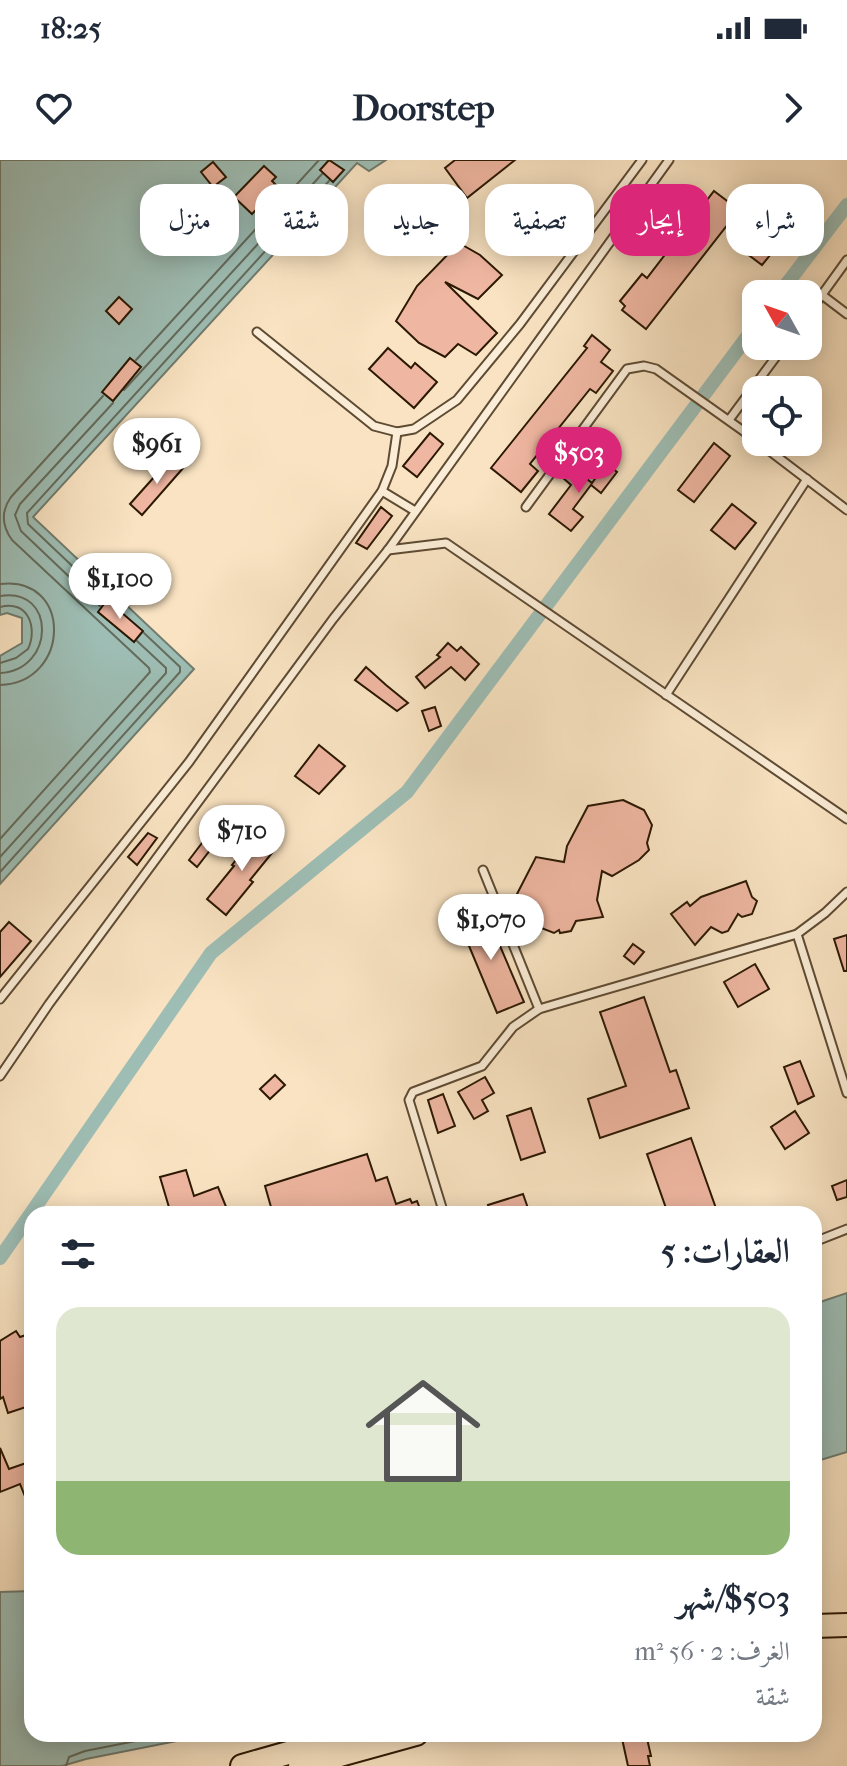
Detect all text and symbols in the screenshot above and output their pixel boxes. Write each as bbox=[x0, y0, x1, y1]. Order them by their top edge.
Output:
text: 18:25 bbox=[40, 11, 101, 46]
icon: heart bbox=[32, 86, 76, 130]
icon: forward bbox=[771, 86, 815, 130]
text: Doorstep bbox=[352, 87, 495, 129]
chip: منزل bbox=[140, 184, 239, 256]
chip: شقة bbox=[255, 184, 348, 256]
chip: جديد bbox=[364, 184, 469, 256]
chip: تصفية bbox=[485, 184, 594, 256]
chip: إيجار bbox=[610, 184, 710, 256]
chip: شراء bbox=[726, 184, 824, 256]
north arrow bbox=[742, 280, 822, 360]
map controls bbox=[742, 280, 822, 456]
button: locate bbox=[742, 376, 822, 456]
pin: $961 bbox=[110, 418, 204, 486]
pin: $503 bbox=[532, 427, 626, 495]
text: $961 bbox=[131, 428, 183, 459]
text: $503 bbox=[554, 437, 604, 468]
pin: $1,100 bbox=[55, 553, 185, 621]
text: $1,100 bbox=[87, 563, 153, 594]
pin: $710 bbox=[195, 805, 289, 873]
text: $710 bbox=[217, 815, 267, 846]
pin: $1,070 bbox=[426, 894, 556, 962]
text: $1,070 bbox=[456, 904, 526, 935]
text: العقارات: 5 bbox=[661, 1231, 790, 1271]
icon: filters bbox=[56, 1232, 100, 1276]
icon: home bbox=[351, 1359, 495, 1503]
text: $503/شهر bbox=[677, 1578, 790, 1618]
text: الغرف: 2 · 56 m² bbox=[634, 1636, 790, 1667]
text: شقة bbox=[756, 1681, 790, 1712]

